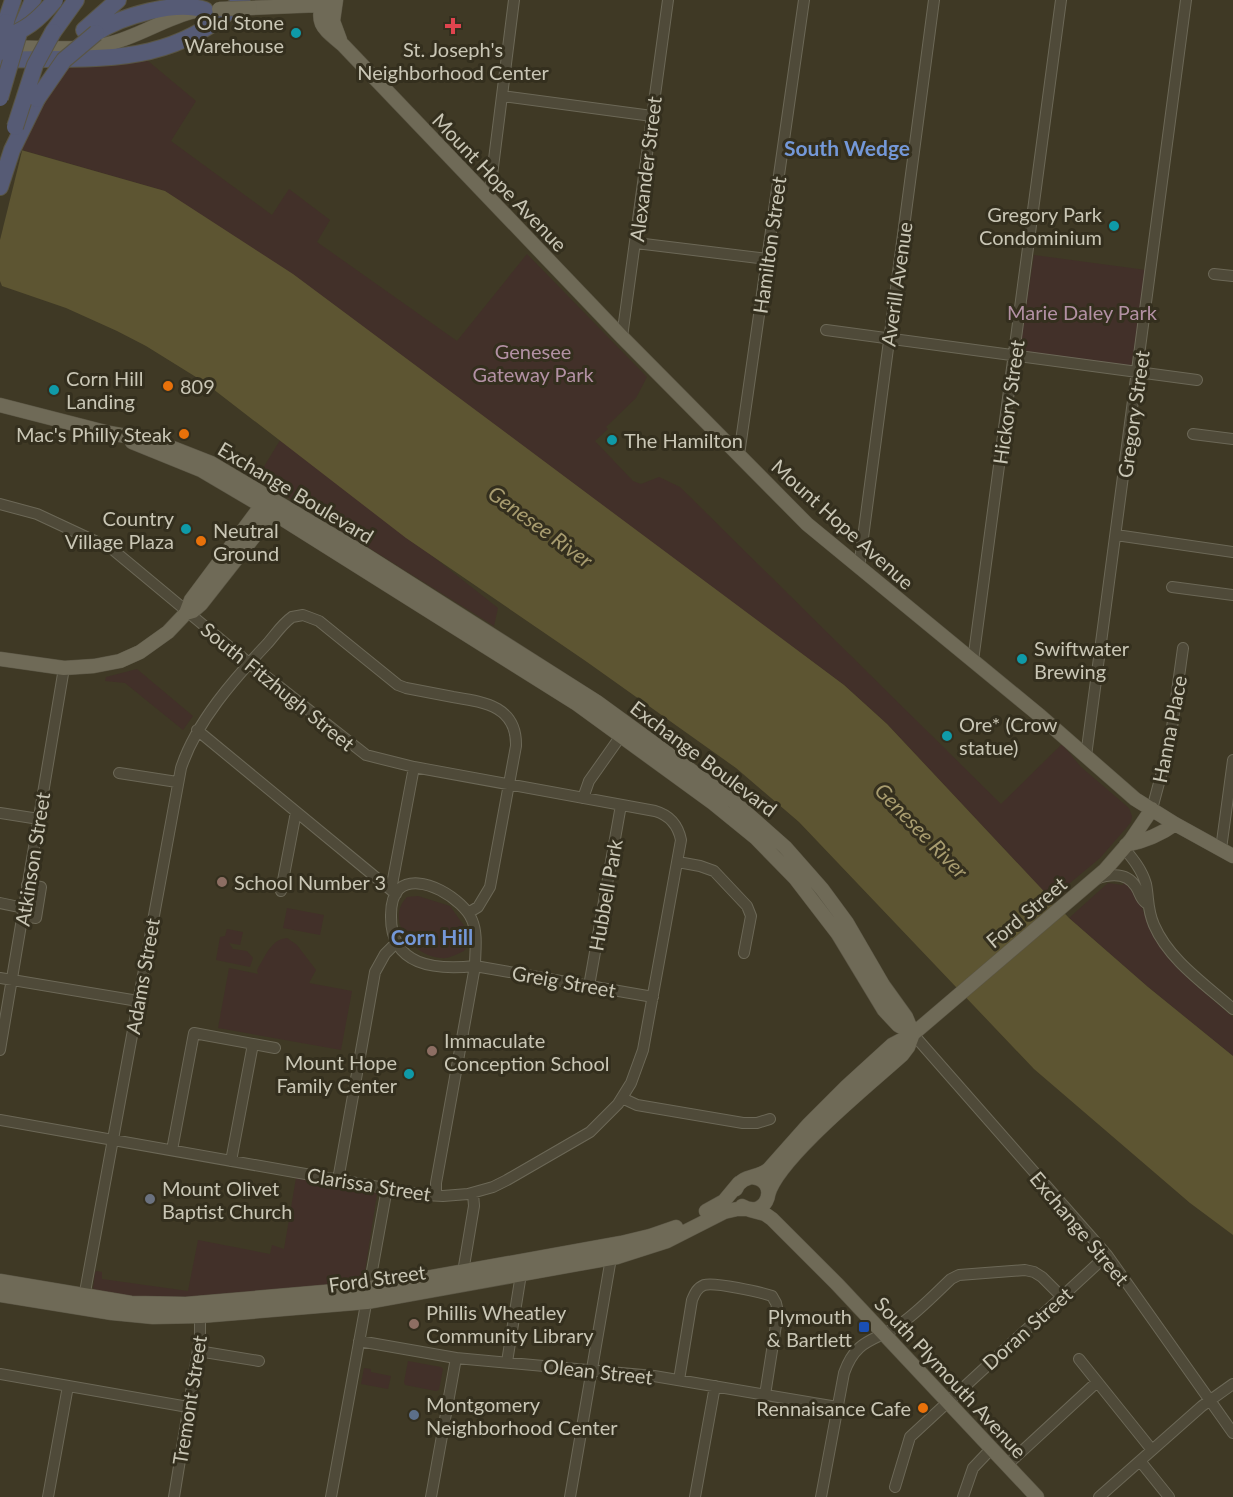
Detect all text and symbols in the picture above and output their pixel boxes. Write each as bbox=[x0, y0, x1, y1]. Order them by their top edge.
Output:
place label: Old Stone Warehouse bbox=[184, 10, 284, 57]
marker: St. Joseph's Neighborhood Center bbox=[444, 17, 462, 35]
marker: Old Stone Warehouse bbox=[289, 26, 303, 40]
place label: St. Joseph's Neighborhood Center bbox=[357, 37, 549, 84]
street label: Alexander Street bbox=[624, 95, 666, 243]
street label: Mount Hope Avenue bbox=[428, 108, 572, 256]
district label: South Wedge bbox=[784, 135, 910, 160]
street label: Hamilton Street bbox=[747, 175, 791, 315]
place label: Gregory Park Condominium bbox=[979, 202, 1103, 249]
marker: Gregory Park Condominium bbox=[1107, 219, 1121, 233]
street label: Averill Avenue bbox=[875, 220, 917, 348]
park label: Marie Daley Park bbox=[1007, 300, 1158, 324]
street label: Hickory Street bbox=[987, 338, 1029, 466]
park label: Genesee Gateway Park bbox=[472, 339, 594, 386]
street label: Gregory Street bbox=[1112, 349, 1154, 479]
place label: Corn Hill Landing bbox=[66, 366, 143, 413]
place label: 809 bbox=[180, 374, 215, 398]
marker: 809 bbox=[161, 379, 175, 393]
marker: Corn Hill Landing bbox=[47, 383, 61, 397]
place label: Mac's Philly Steak bbox=[16, 422, 173, 446]
marker: Mac's Philly Steak bbox=[177, 427, 191, 441]
place label: The Hamilton bbox=[624, 428, 743, 452]
marker: The Hamilton bbox=[605, 433, 619, 447]
street label: Exchange Boulevard bbox=[214, 436, 378, 548]
street label: Mount Hope Avenue bbox=[767, 454, 919, 594]
water label: Genesee River bbox=[484, 480, 599, 573]
place label: Country Village Plaza bbox=[65, 506, 175, 553]
place label: Neutral Ground bbox=[213, 518, 279, 565]
marker: Country Village Plaza bbox=[179, 522, 193, 536]
marker: Neutral Ground bbox=[194, 534, 208, 548]
street label: South Fitzhugh Street bbox=[196, 617, 360, 755]
place label: Swiftwater Brewing bbox=[1034, 636, 1130, 683]
marker: Swiftwater Brewing bbox=[1015, 652, 1029, 666]
street label: Hanna Place bbox=[1147, 673, 1191, 785]
street label: Exchange Boulevard bbox=[626, 695, 782, 821]
place label: Ore* (Crow statue) bbox=[959, 712, 1058, 759]
marker: Ore* (Crow statue) bbox=[940, 729, 954, 743]
water label: Genesee River bbox=[870, 777, 974, 883]
street label: Atkinson Street bbox=[10, 790, 54, 928]
street label: Hubbell Park bbox=[583, 837, 627, 953]
place label: School Number 3 bbox=[234, 870, 386, 894]
street label: Ford Street bbox=[981, 871, 1071, 953]
marker: School Number 3 bbox=[215, 875, 229, 889]
street label: Adams Street bbox=[120, 916, 164, 1036]
district label: Corn Hill bbox=[391, 924, 473, 949]
street label: Greig Street bbox=[510, 960, 618, 1002]
place label: Immaculate Conception School bbox=[444, 1028, 610, 1075]
marker: Immaculate Conception School bbox=[425, 1044, 439, 1058]
place label: Mount Hope Family Center bbox=[277, 1050, 398, 1097]
marker: Mount Hope Family Center bbox=[402, 1067, 416, 1081]
street label: Clarissa Street bbox=[305, 1162, 433, 1206]
street label: Exchange Street bbox=[1025, 1166, 1135, 1290]
place label: Mount Olivet Baptist Church bbox=[162, 1176, 292, 1223]
marker: Mount Olivet Baptist Church bbox=[143, 1192, 157, 1206]
street label: Ford Street bbox=[327, 1259, 427, 1297]
street label: Doran Street bbox=[977, 1281, 1077, 1375]
street label: South Plymouth Avenue bbox=[870, 1291, 1032, 1463]
place label: Phillis Wheatley Community Library bbox=[426, 1300, 594, 1347]
place label: Plymouth & Bartlett bbox=[767, 1304, 852, 1351]
marker: Phillis Wheatley Community Library bbox=[407, 1317, 421, 1331]
marker: Plymouth & Bartlett bbox=[857, 1320, 871, 1334]
street label: Tremont Street bbox=[167, 1334, 211, 1466]
street label: Olean Street bbox=[542, 1353, 654, 1389]
place label: Montgomery Neighborhood Center bbox=[426, 1392, 618, 1439]
place label: Rennaisance Cafe bbox=[756, 1396, 911, 1420]
marker: Rennaisance Cafe bbox=[916, 1401, 930, 1415]
marker: Montgomery Neighborhood Center bbox=[407, 1408, 421, 1422]

